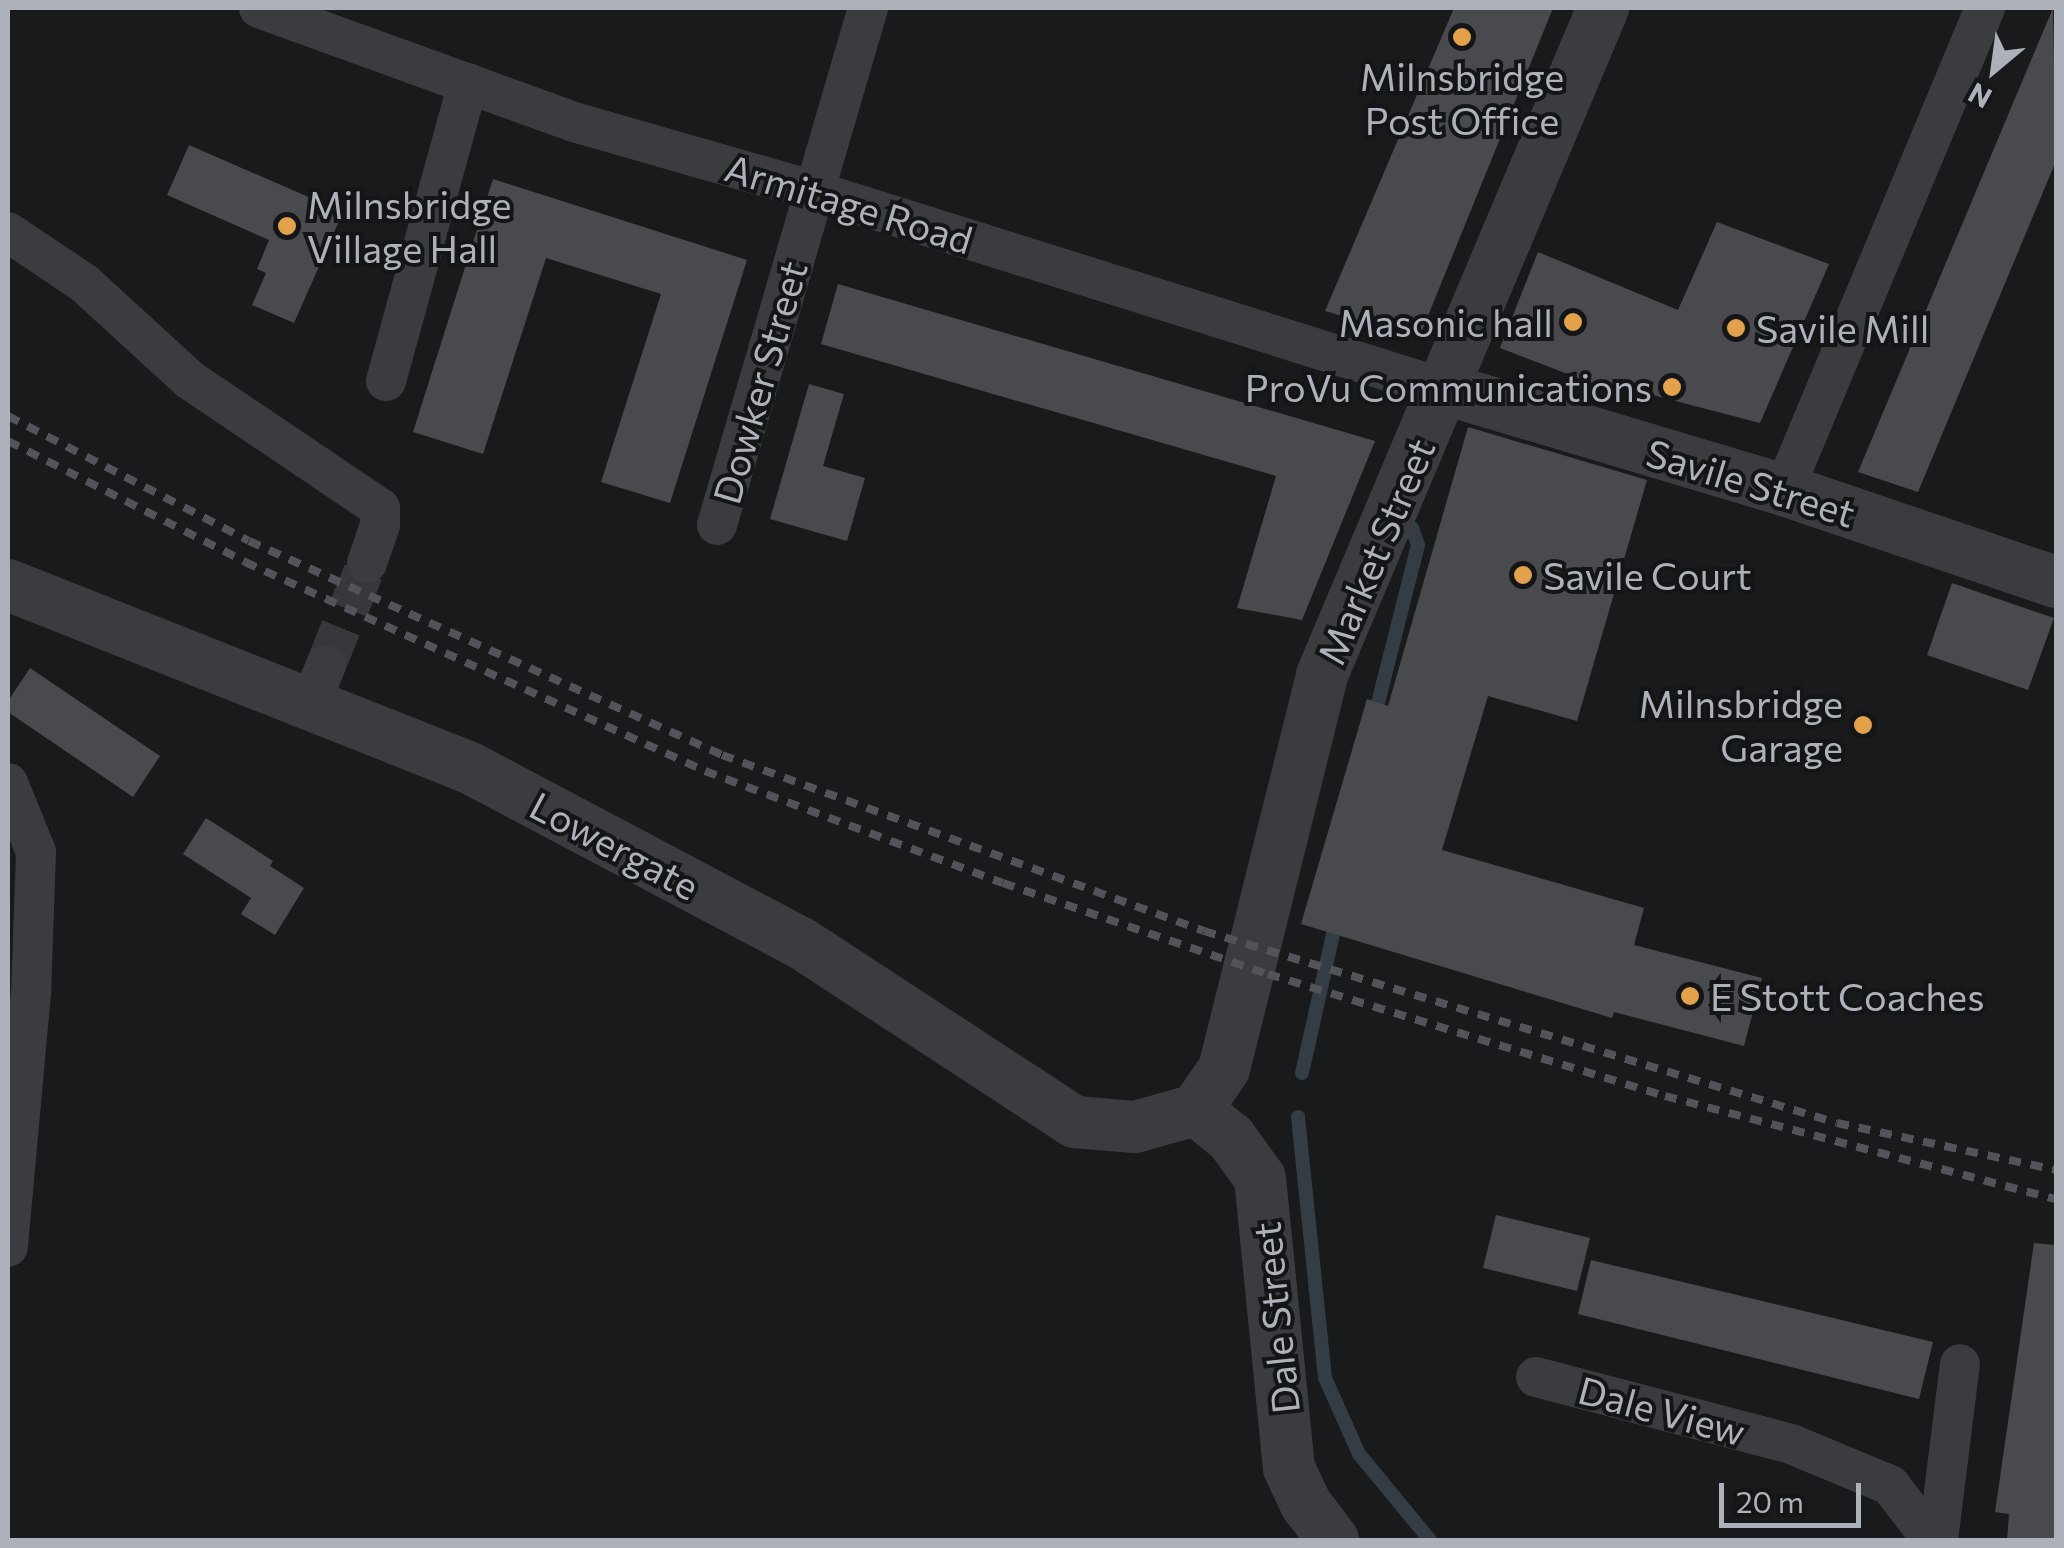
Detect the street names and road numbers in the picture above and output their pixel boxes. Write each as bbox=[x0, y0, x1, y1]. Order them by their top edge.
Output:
street label: Armitage Road bbox=[720, 144, 978, 262]
street label: Dowker Street bbox=[703, 256, 815, 508]
street label: Savile Street bbox=[1641, 429, 1861, 535]
street label: Market Street bbox=[1307, 431, 1443, 671]
street label: Lowergate bbox=[523, 782, 707, 908]
street label: Dale Street bbox=[1242, 1220, 1308, 1416]
street label: Dale View bbox=[1574, 1366, 1750, 1454]

